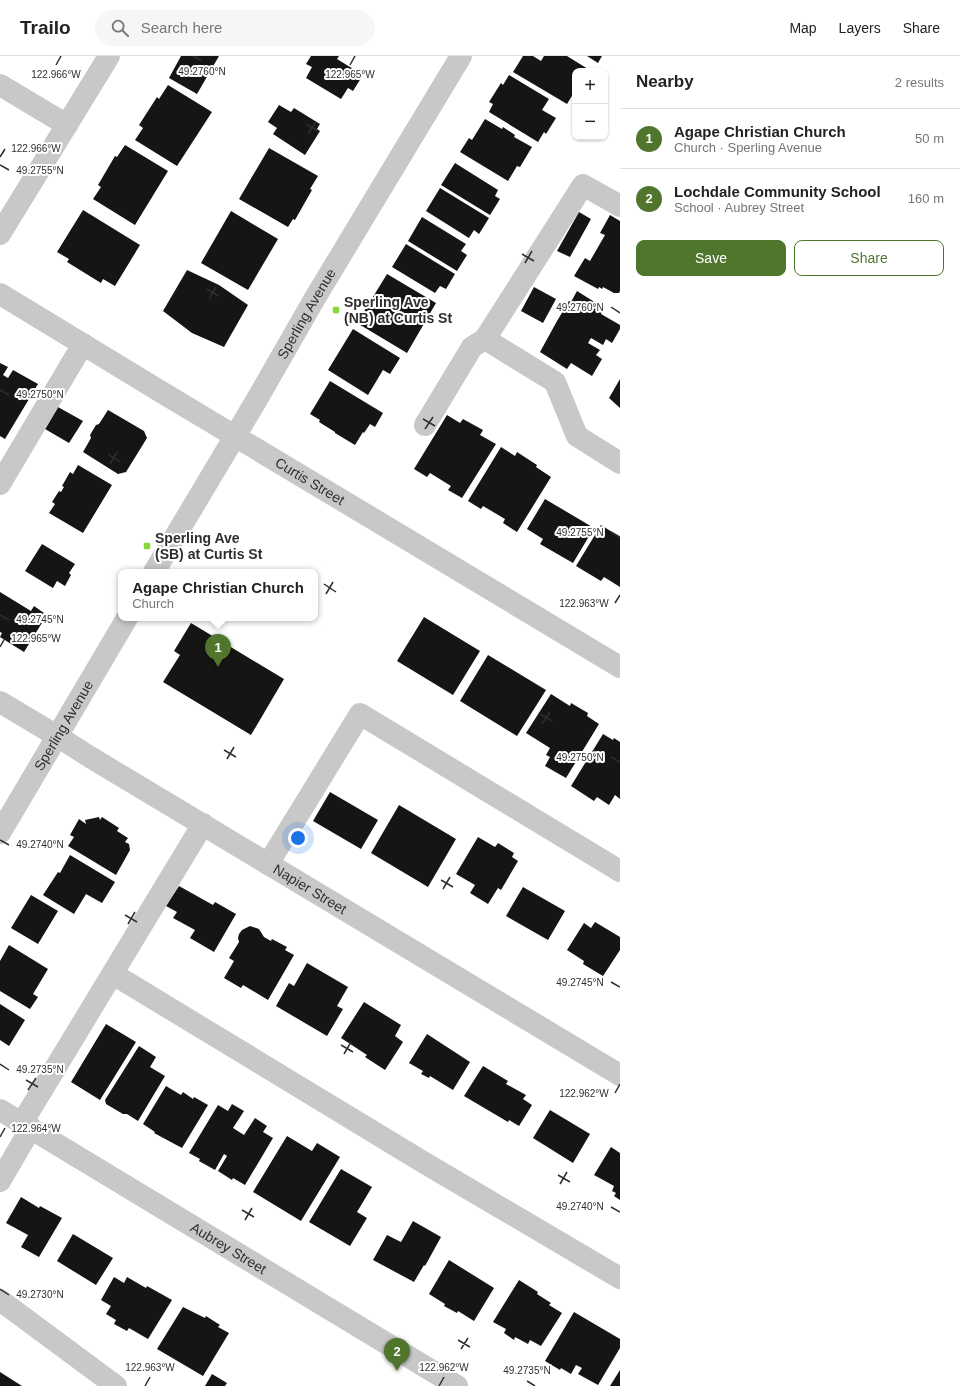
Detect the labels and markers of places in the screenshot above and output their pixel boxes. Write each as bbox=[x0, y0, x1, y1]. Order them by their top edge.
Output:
place label: Sperling Ave (NB) at Curtis St bbox=[344, 294, 452, 326]
marker: Sperling Ave (NB) at Curtis St bbox=[331, 305, 341, 315]
place label: Sperling Ave (SB) at Curtis St bbox=[155, 530, 263, 562]
marker: Sperling Ave (SB) at Curtis St bbox=[142, 541, 152, 551]
pin: 1 bbox=[205, 634, 231, 667]
pin: 2 bbox=[384, 1338, 410, 1371]

